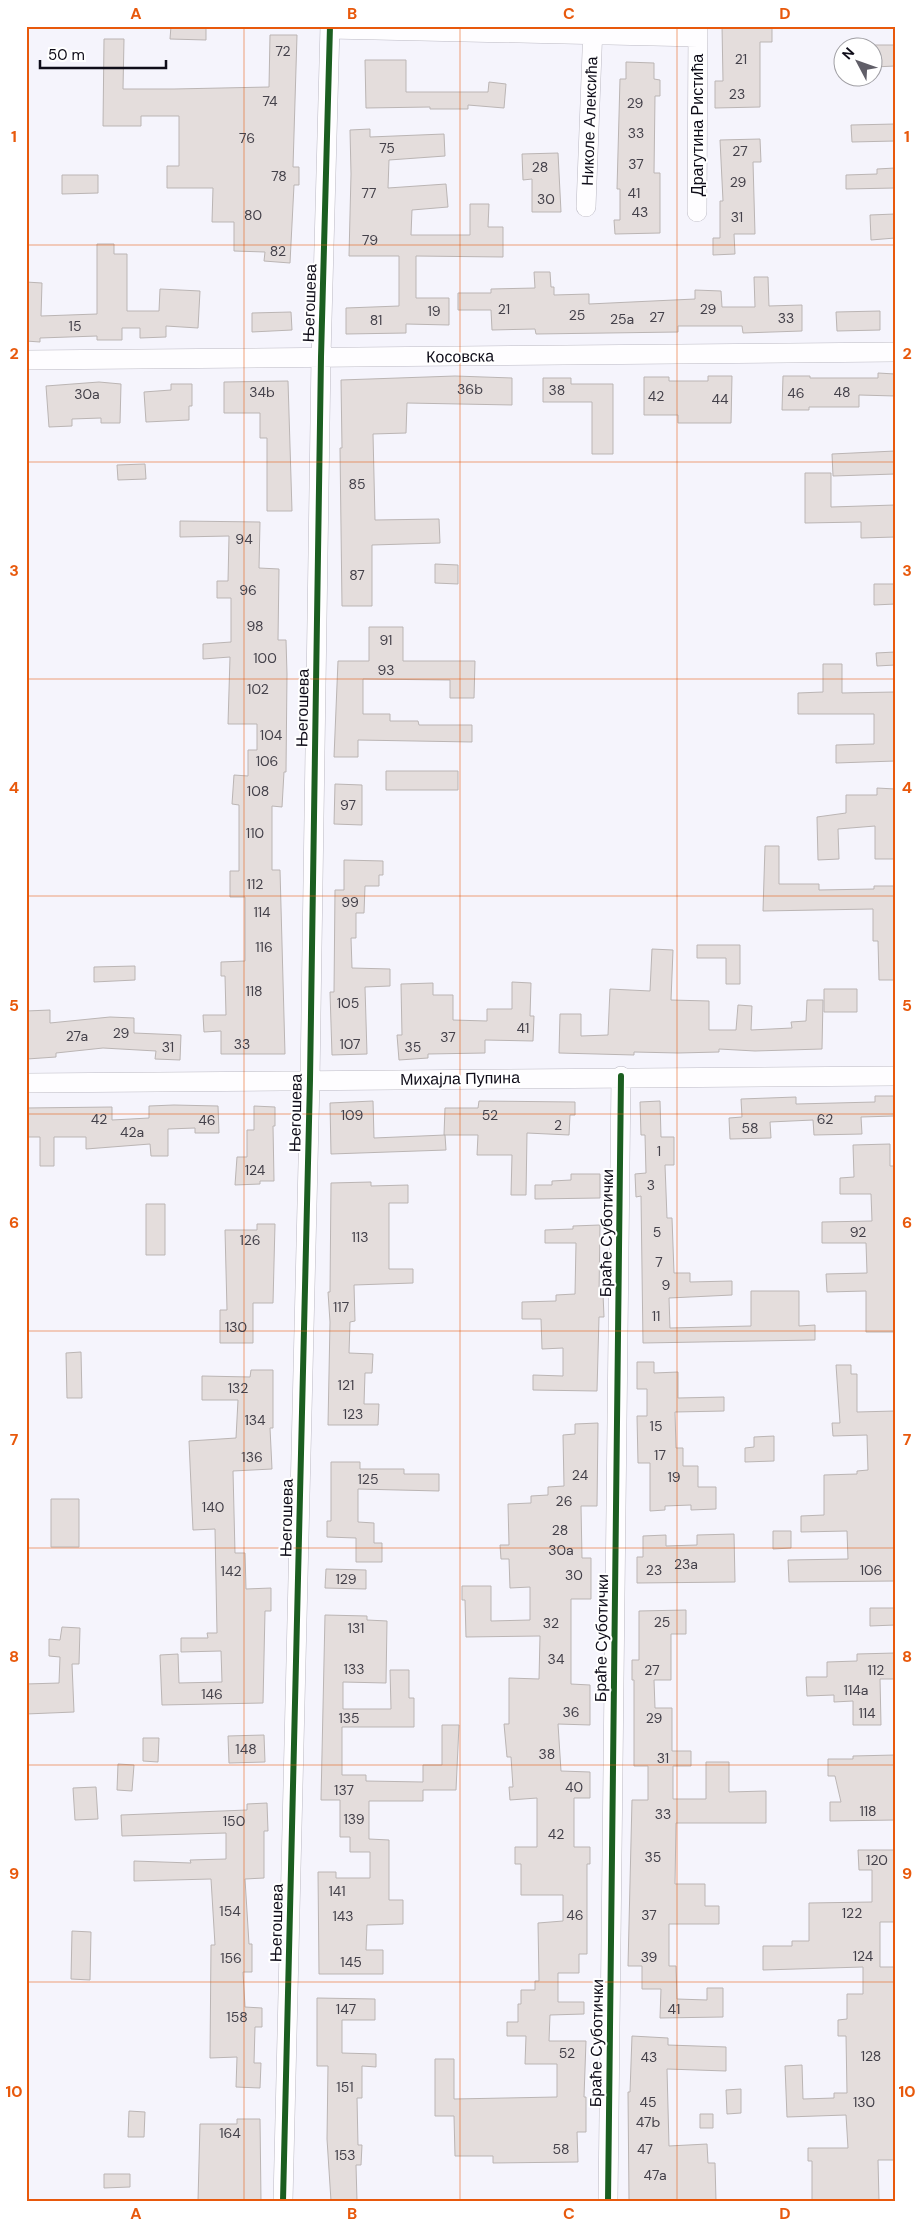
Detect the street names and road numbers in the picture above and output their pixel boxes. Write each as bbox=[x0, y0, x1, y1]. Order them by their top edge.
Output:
street label: Драгутина Ристића bbox=[687, 54, 708, 196]
street label: Николе Алексића bbox=[577, 56, 602, 186]
street label: Његошева bbox=[298, 263, 321, 343]
street label: Косовска bbox=[426, 345, 494, 368]
street label: Његошева bbox=[291, 669, 314, 747]
street label: Михајла Пупина bbox=[400, 1067, 520, 1090]
street label: Његошева bbox=[284, 1074, 307, 1152]
street label: Браће Суботички bbox=[595, 1169, 618, 1297]
street label: Његошева bbox=[275, 1479, 298, 1557]
street label: Браће Суботички bbox=[590, 1574, 613, 1702]
street label: Његошева bbox=[265, 1884, 288, 1962]
street label: Браће Суботички bbox=[585, 1979, 608, 2107]

